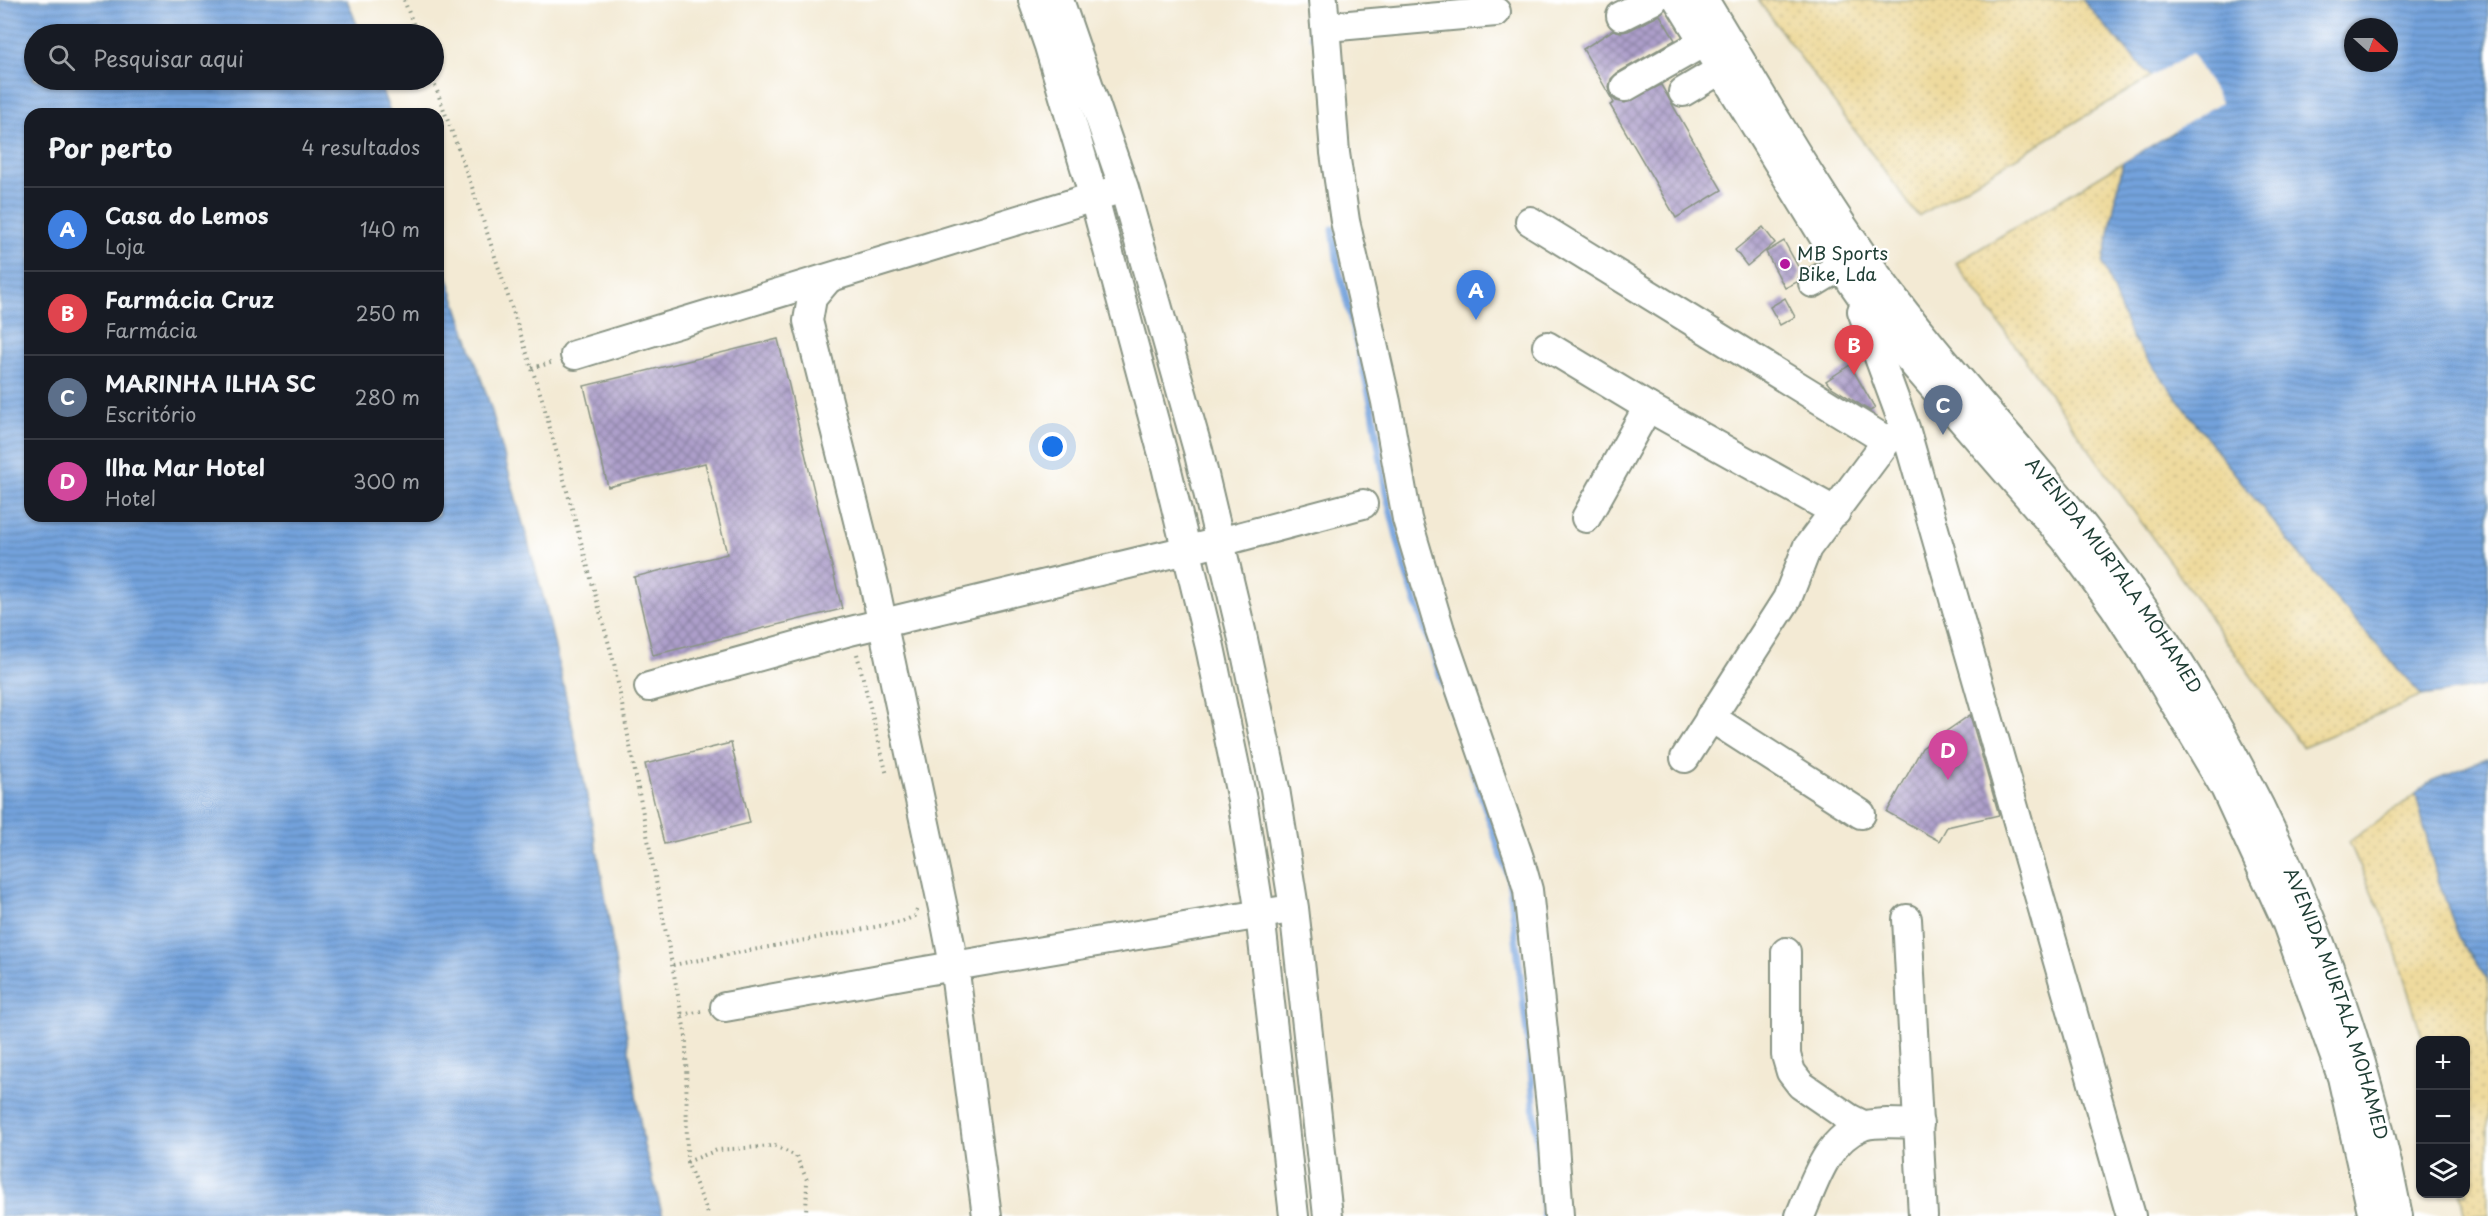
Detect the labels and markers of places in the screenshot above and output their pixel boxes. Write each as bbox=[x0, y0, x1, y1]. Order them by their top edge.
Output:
place label: MB Sports Bike, Lda bbox=[1797, 239, 1888, 287]
marker: MB Sports Bike, Lda bbox=[1778, 257, 1792, 271]
pin: A bbox=[1456, 270, 1496, 320]
pin: B bbox=[1834, 326, 1874, 375]
pin: C bbox=[1924, 386, 1962, 435]
pin: D bbox=[1928, 730, 1968, 780]

